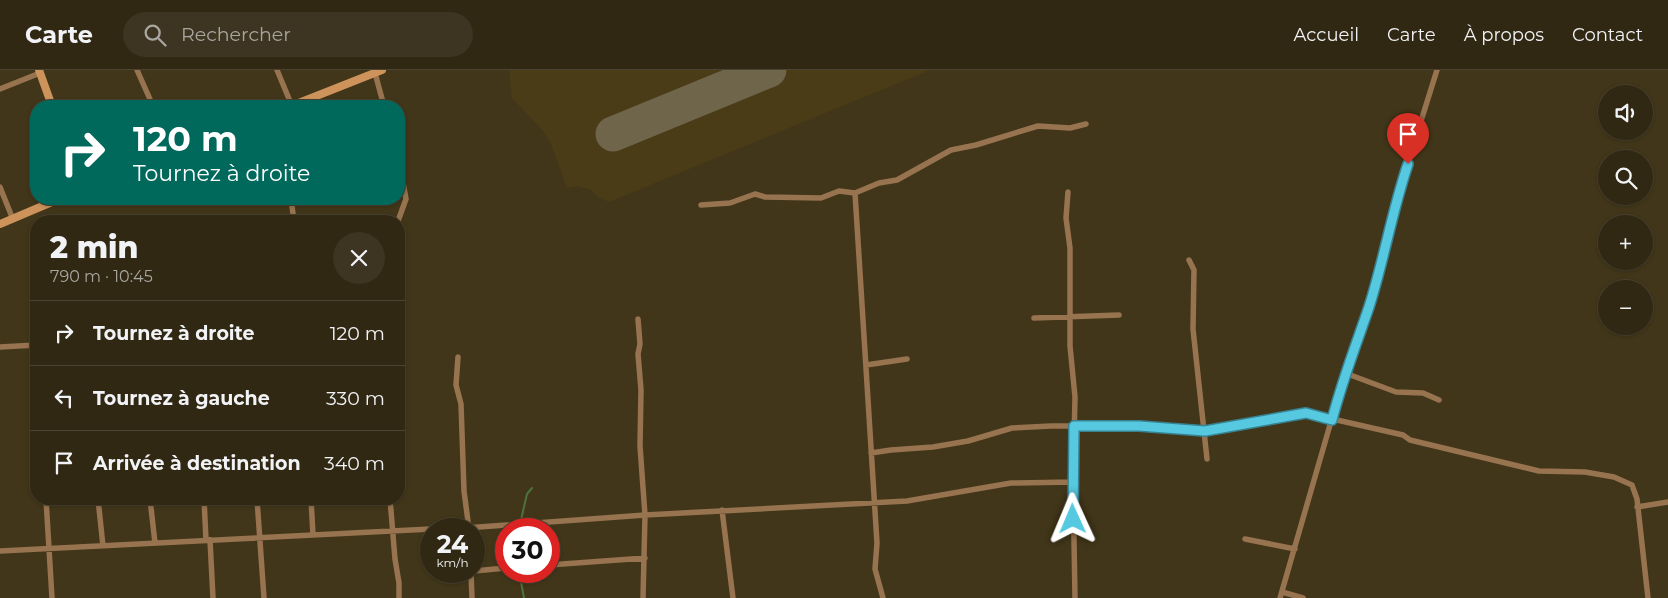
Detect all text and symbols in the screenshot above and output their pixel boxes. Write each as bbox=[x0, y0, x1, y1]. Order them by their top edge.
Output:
search box bbox=[123, 12, 473, 57]
text: Carte bbox=[25, 20, 93, 49]
icon: search bbox=[141, 21, 169, 49]
text: Rechercher bbox=[181, 23, 291, 46]
text: Accueil bbox=[1294, 24, 1359, 46]
text: Carte bbox=[1387, 24, 1436, 46]
text: À propos bbox=[1464, 24, 1544, 46]
text: Contact bbox=[1572, 24, 1643, 46]
map controls bbox=[1598, 85, 1653, 335]
button: sound bbox=[1598, 85, 1653, 140]
pin bbox=[1387, 113, 1429, 164]
text: 120 m bbox=[133, 117, 238, 160]
icon: right bbox=[50, 120, 115, 185]
icon: arrive bbox=[1394, 120, 1422, 148]
button: search bbox=[1598, 150, 1653, 205]
text: Tournez à droite bbox=[133, 160, 310, 187]
button: + bbox=[1598, 215, 1653, 270]
text: 2 min bbox=[50, 229, 138, 266]
button: close bbox=[333, 232, 385, 284]
text: 790 m · 10:45 bbox=[50, 267, 153, 286]
button: − bbox=[1598, 280, 1653, 335]
icon: right bbox=[50, 319, 78, 347]
text: Tournez à droite bbox=[93, 322, 254, 345]
text: 120 m bbox=[330, 322, 385, 345]
icon: left bbox=[50, 384, 78, 412]
text: Tournez à gauche bbox=[93, 387, 270, 410]
text: 330 m bbox=[326, 387, 385, 410]
icon: arrive bbox=[50, 449, 78, 477]
text: Arrivée à destination bbox=[93, 452, 301, 475]
text: 340 m bbox=[324, 452, 385, 475]
position arrow bbox=[1046, 492, 1098, 544]
speed limit sign: 30 bbox=[495, 518, 560, 583]
text: 24 bbox=[437, 529, 468, 559]
text: km/h bbox=[436, 555, 469, 570]

